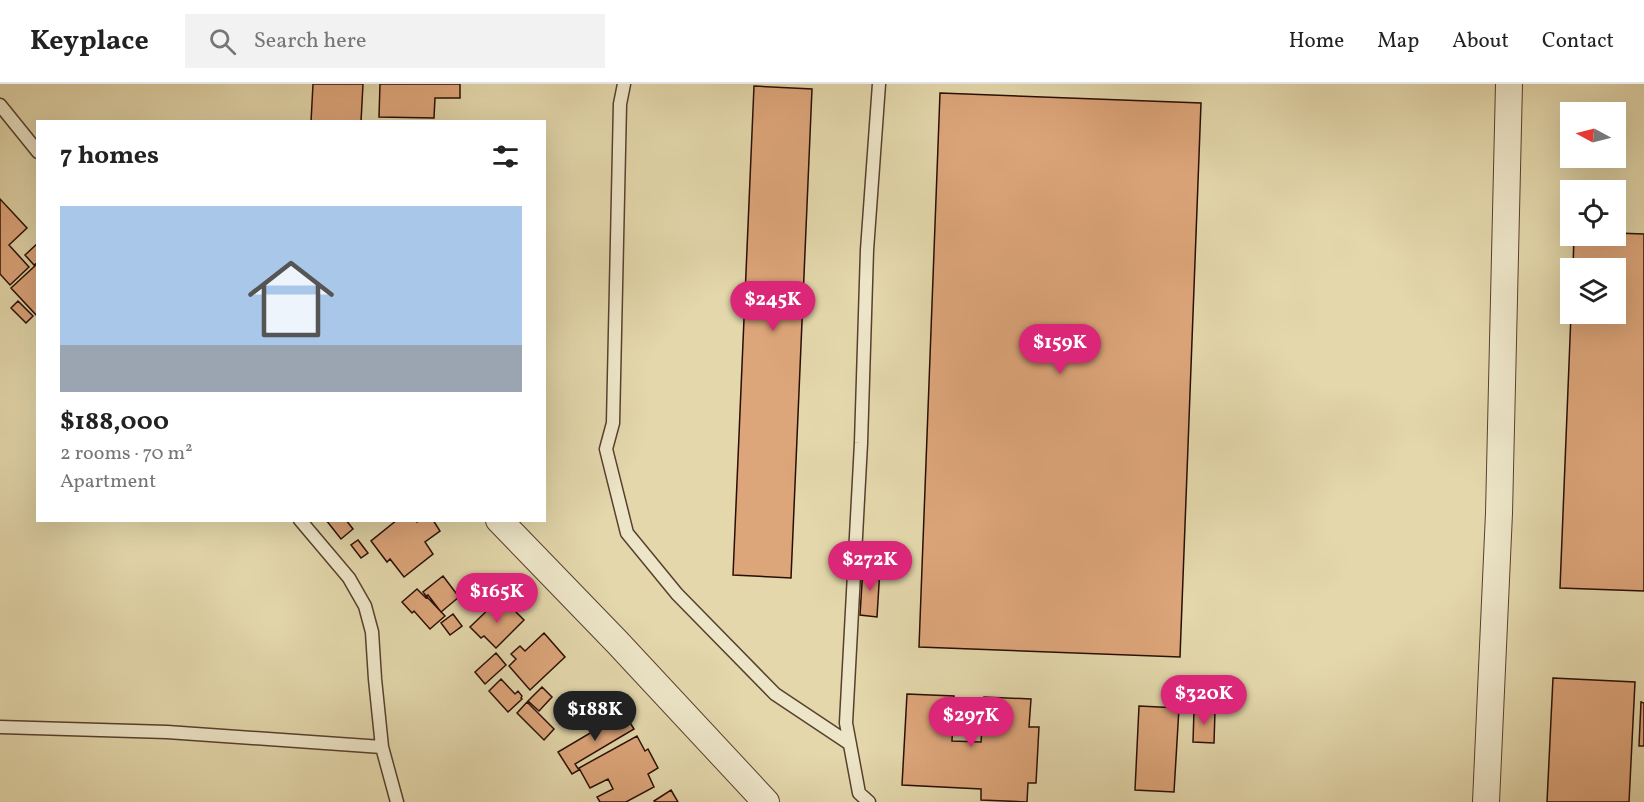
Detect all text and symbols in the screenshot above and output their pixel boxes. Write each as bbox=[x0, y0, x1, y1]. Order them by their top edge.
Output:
search box bbox=[185, 14, 605, 68]
text: Keyplace bbox=[30, 22, 149, 61]
icon: search bbox=[206, 25, 239, 58]
text: Search here bbox=[254, 26, 366, 57]
text: Home bbox=[1289, 27, 1344, 56]
text: Map bbox=[1377, 27, 1419, 56]
text: About bbox=[1452, 27, 1509, 56]
text: Contact bbox=[1542, 27, 1614, 56]
north arrow bbox=[1560, 102, 1626, 168]
map controls bbox=[1560, 102, 1626, 324]
text: 7 homes bbox=[60, 138, 159, 174]
icon: filters bbox=[489, 140, 522, 173]
button: locate bbox=[1560, 180, 1626, 246]
icon: home bbox=[237, 245, 345, 353]
button: layers bbox=[1560, 258, 1626, 324]
pin: $245K bbox=[731, 281, 815, 332]
text: $245K bbox=[744, 286, 802, 314]
pin: $159K bbox=[1018, 324, 1102, 375]
text: $159K bbox=[1033, 329, 1087, 357]
text: $188,000 bbox=[60, 404, 169, 440]
text: 2 rooms · 70 m² bbox=[60, 440, 193, 468]
text: Apartment bbox=[60, 468, 156, 496]
pin: $272K bbox=[828, 541, 912, 592]
text: $272K bbox=[842, 546, 898, 574]
pin: $165K bbox=[455, 573, 539, 624]
text: $165K bbox=[470, 578, 524, 606]
pin: $320K bbox=[1162, 675, 1246, 726]
text: $320K bbox=[1175, 680, 1233, 708]
pin: $188K bbox=[553, 691, 637, 742]
text: $188K bbox=[567, 696, 623, 724]
pin: $297K bbox=[929, 697, 1013, 748]
text: $297K bbox=[943, 702, 999, 730]

